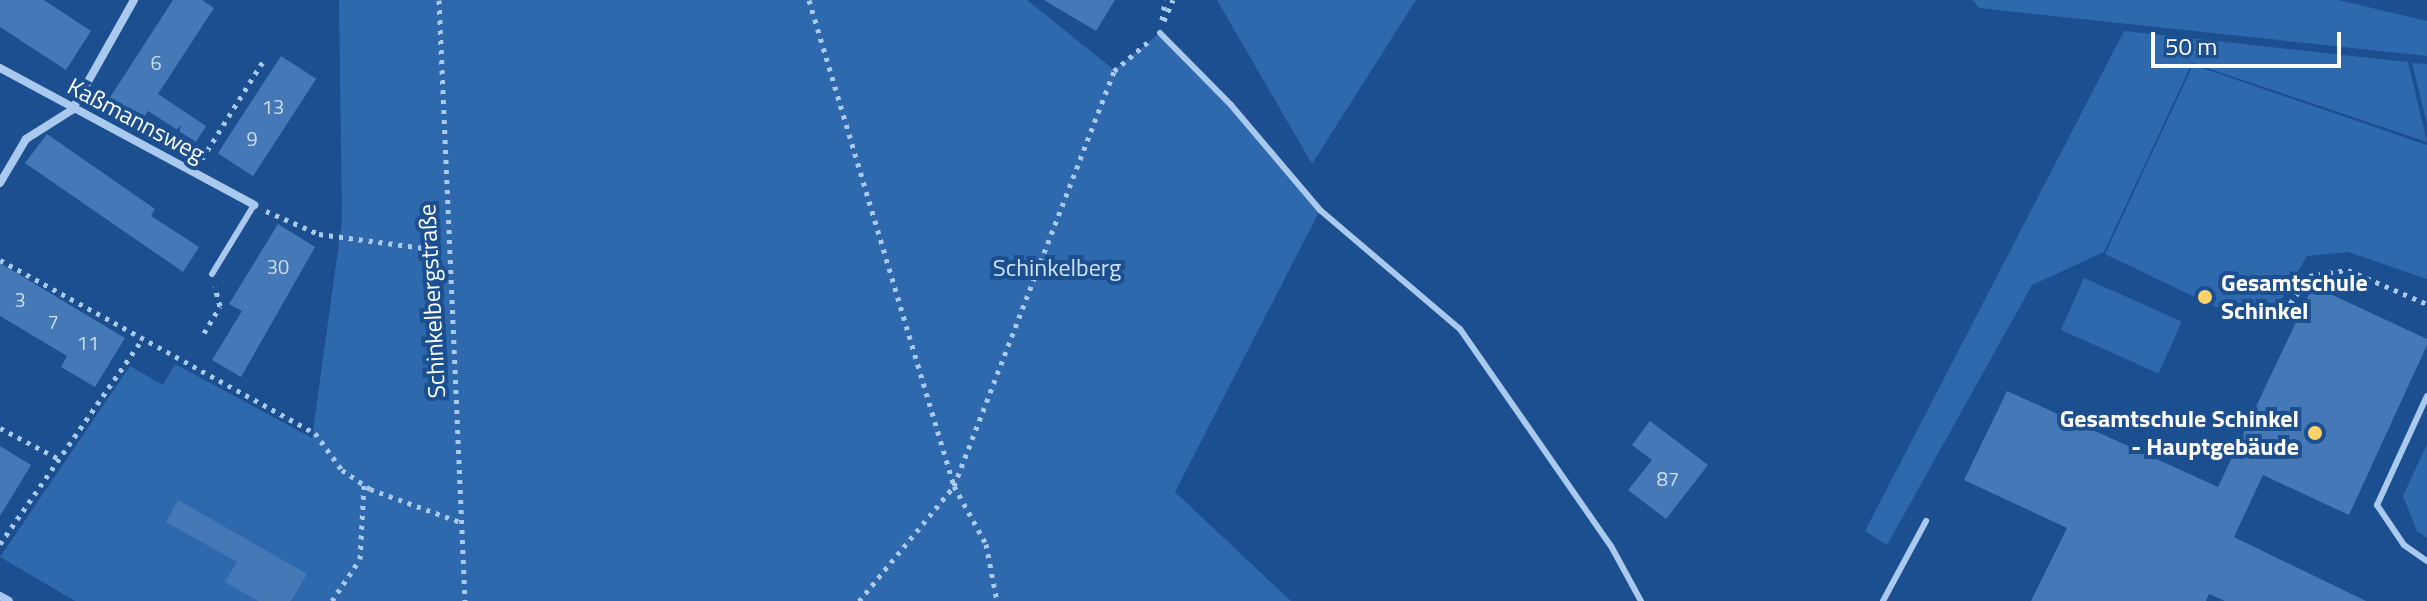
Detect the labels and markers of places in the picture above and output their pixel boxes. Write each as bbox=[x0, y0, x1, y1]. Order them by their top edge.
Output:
place label: Gesamtschule Schinkel bbox=[2221, 269, 2368, 325]
marker: Gesamtschule Schinkel bbox=[2196, 288, 2214, 306]
place label: Gesamtschule Schinkel - Hauptgebäude bbox=[2060, 405, 2299, 461]
marker: Gesamtschule Schinkel - Hauptgebäude bbox=[2306, 424, 2324, 442]

